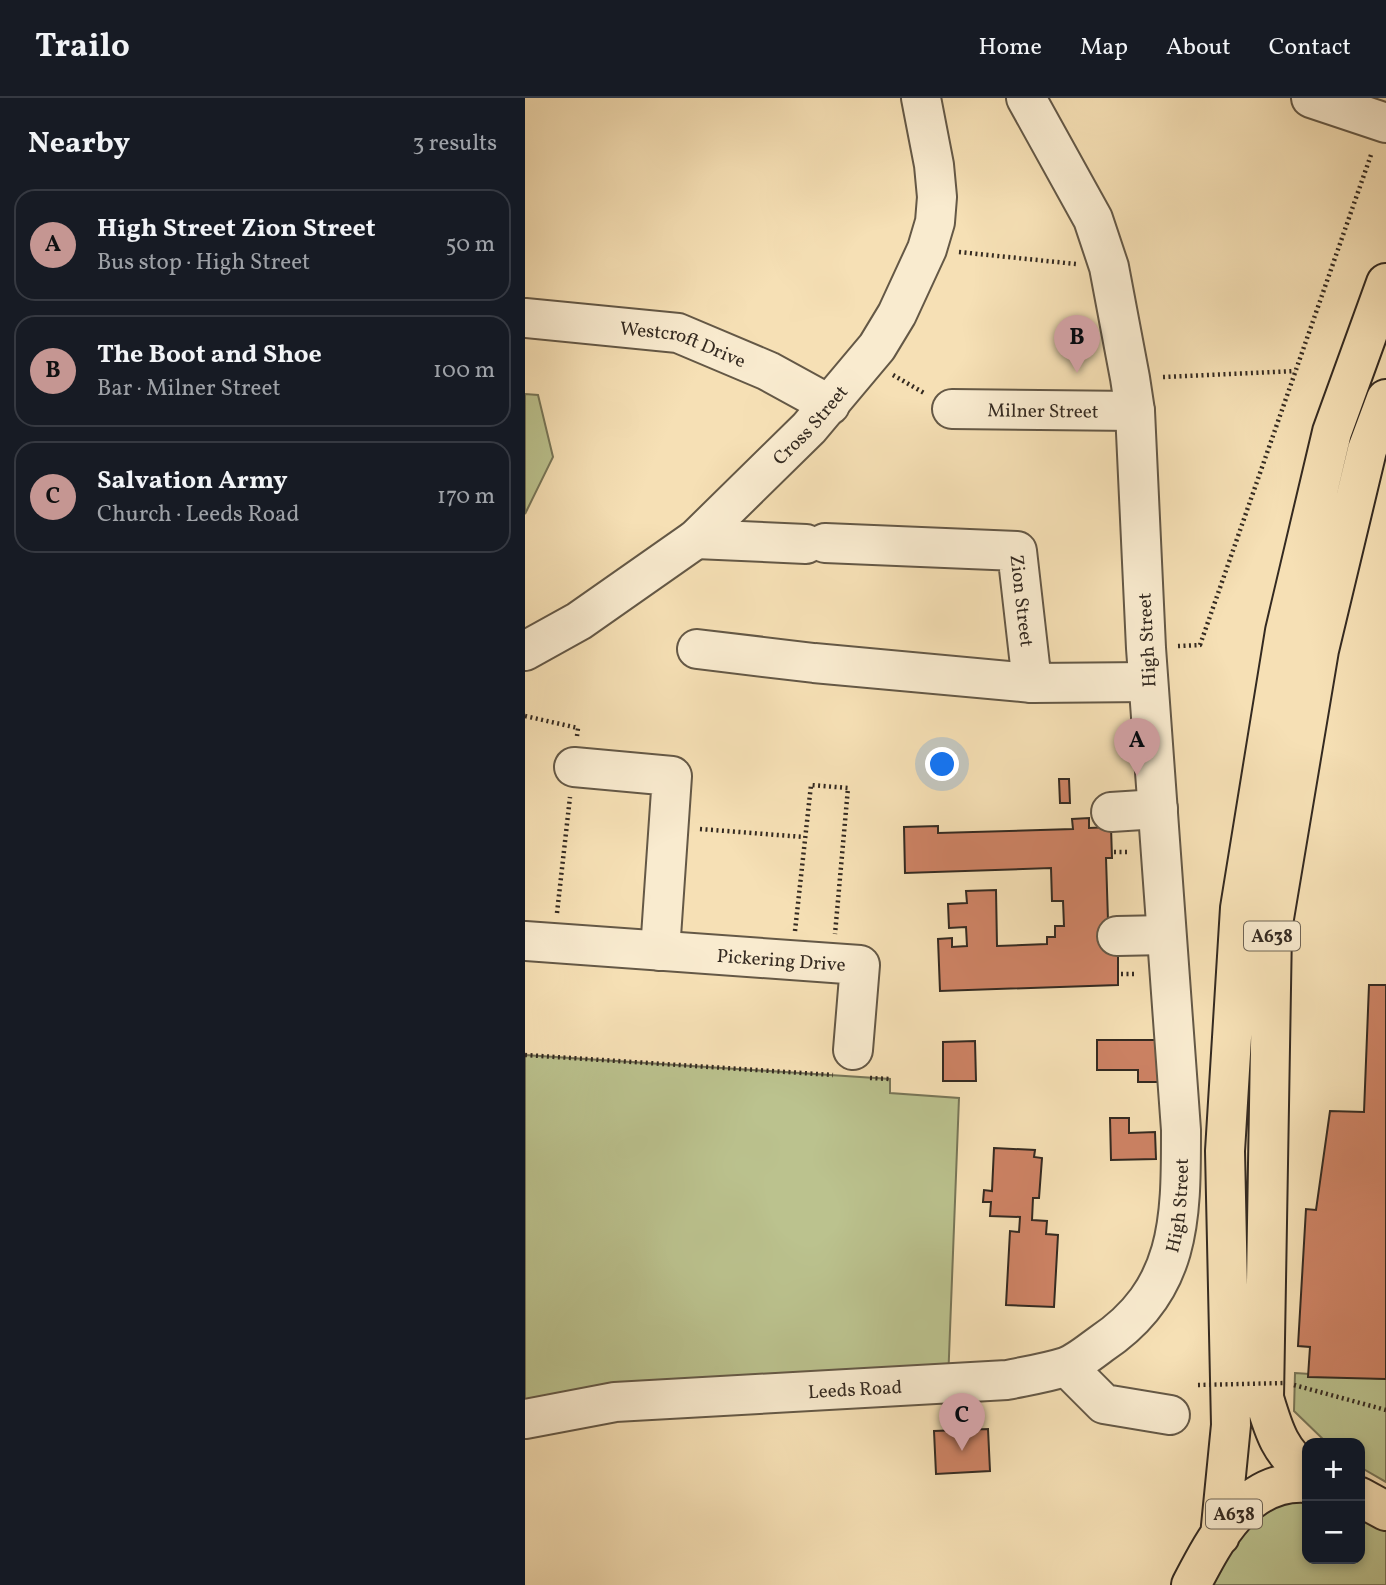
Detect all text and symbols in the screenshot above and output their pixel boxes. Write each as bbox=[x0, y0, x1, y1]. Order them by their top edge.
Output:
text: Trailo bbox=[35, 25, 130, 71]
text: Home bbox=[978, 31, 1042, 65]
text: Map bbox=[1080, 31, 1128, 65]
text: About bbox=[1166, 31, 1231, 65]
text: Contact bbox=[1269, 31, 1351, 65]
text: Nearby bbox=[28, 123, 130, 165]
text: 3 results bbox=[412, 128, 497, 160]
text: High Street Zion Street bbox=[97, 211, 376, 247]
text: A bbox=[45, 229, 61, 261]
text: 50 m bbox=[446, 229, 495, 261]
text: Bus stop · High Street bbox=[97, 247, 310, 279]
pin: B bbox=[1054, 315, 1100, 373]
street label: Westcroft Drive bbox=[619, 316, 749, 375]
text: The Boot and Shoe bbox=[97, 337, 322, 373]
text: B bbox=[45, 355, 61, 387]
text: 100 m bbox=[433, 355, 495, 387]
text: Bar · Milner Street bbox=[97, 373, 281, 405]
street label: Cross Street bbox=[768, 380, 855, 472]
street label: Milner Street bbox=[987, 398, 1099, 426]
text: Salvation Army bbox=[97, 463, 288, 499]
text: C bbox=[46, 481, 60, 513]
text: 170 m bbox=[437, 481, 495, 513]
text: Church · Leeds Road bbox=[97, 499, 300, 531]
street label: Zion Street bbox=[1002, 553, 1039, 649]
street label: High Street bbox=[1133, 592, 1163, 688]
pin: A bbox=[1114, 718, 1160, 776]
your location bbox=[925, 747, 959, 781]
road number: A638 bbox=[1244, 922, 1300, 950]
street label: Pickering Drive bbox=[716, 944, 846, 979]
street label: High Street bbox=[1160, 1158, 1196, 1256]
street label: Leeds Road bbox=[807, 1375, 903, 1406]
pin: C bbox=[939, 1393, 985, 1451]
map controls bbox=[1302, 1438, 1365, 1564]
button: + bbox=[1302, 1438, 1365, 1501]
road number: A638 bbox=[1206, 1499, 1262, 1528]
button: − bbox=[1302, 1501, 1365, 1564]

